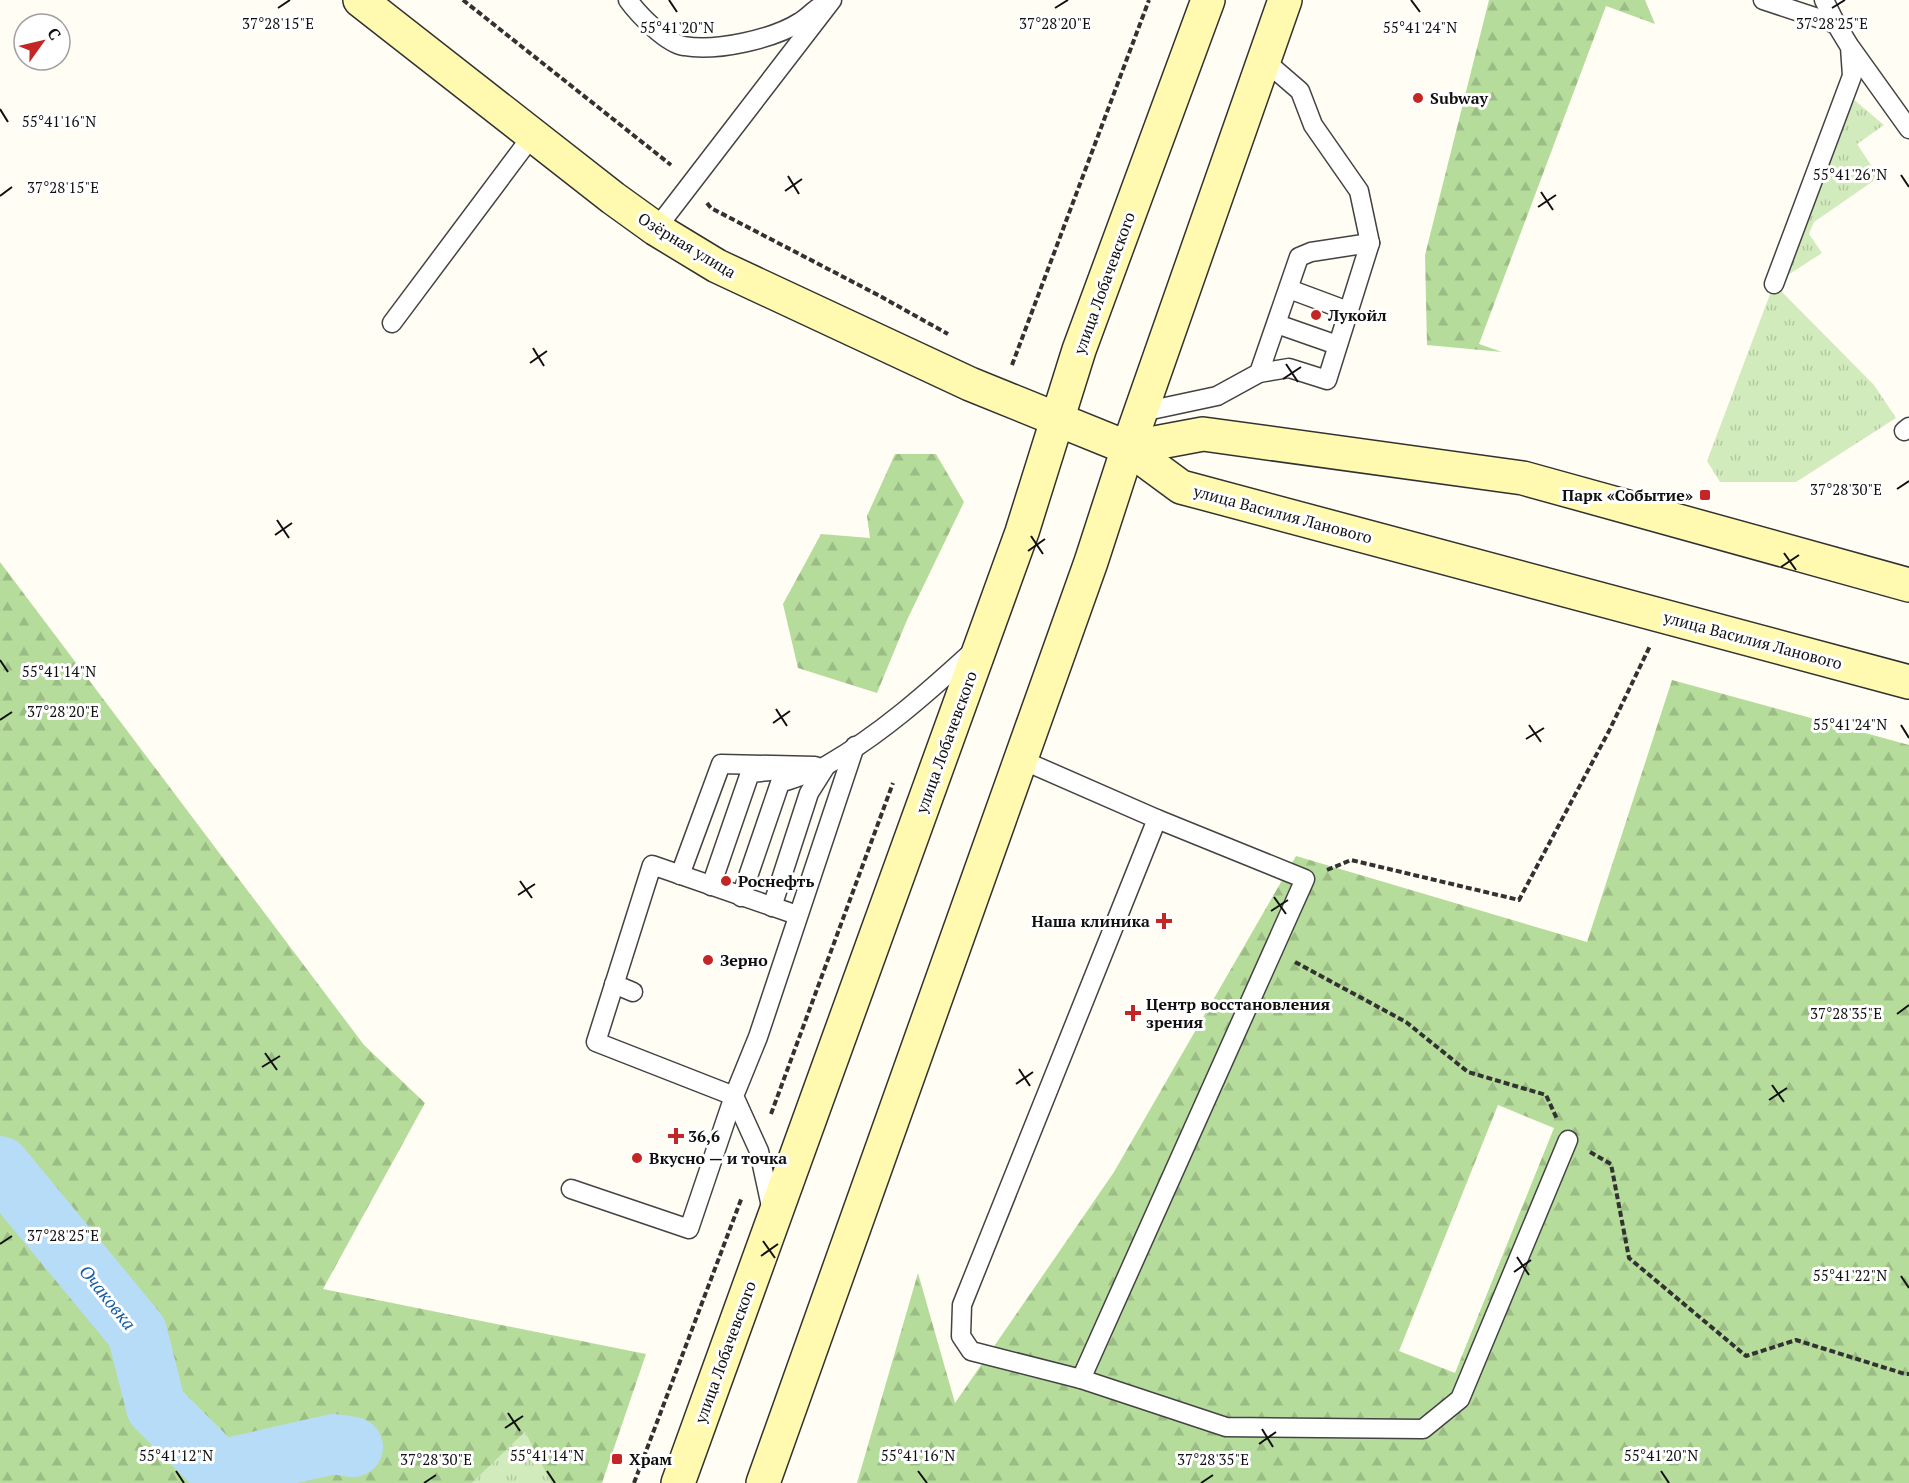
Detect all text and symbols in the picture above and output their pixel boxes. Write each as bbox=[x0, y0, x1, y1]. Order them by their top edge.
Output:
north arrow bbox=[12, 12, 72, 72]
text: 37°28'15"E bbox=[242, 13, 314, 33]
text: 37°28'20"E bbox=[1019, 13, 1091, 33]
text: 37°28'25"E bbox=[1796, 13, 1868, 33]
text: 55°41'20"N bbox=[640, 17, 714, 37]
text: 55°41'24"N bbox=[1383, 17, 1457, 37]
text: С bbox=[42, 23, 66, 44]
place label: Subway bbox=[1430, 87, 1489, 109]
marker: Subway bbox=[1411, 91, 1425, 105]
text: 55°41'16"N bbox=[22, 111, 96, 131]
text: 55°41'26"N bbox=[1813, 164, 1887, 184]
text: 37°28'15"E bbox=[27, 177, 99, 197]
street label: Озёрная улица bbox=[634, 207, 740, 283]
street label: улица Лобачевского bbox=[1068, 209, 1140, 358]
place label: Лукойл bbox=[1327, 304, 1387, 326]
marker: Лукойл bbox=[1309, 308, 1323, 322]
street label: улица Василия Ланового bbox=[1190, 479, 1375, 548]
text: 37°28'30"E bbox=[1810, 479, 1882, 499]
place label: Парк «Событие» bbox=[1562, 484, 1693, 506]
marker: Парк «Событие» bbox=[1698, 488, 1712, 502]
street label: улица Василия Ланового bbox=[1660, 605, 1845, 674]
text: 55°41'14"N bbox=[22, 661, 96, 681]
street label: улица Лобачевского bbox=[910, 668, 982, 817]
text: 37°28'20"E bbox=[27, 701, 99, 721]
text: 55°41'24"N bbox=[1813, 714, 1887, 734]
place label: Роснефть bbox=[738, 870, 814, 892]
marker: Роснефть bbox=[719, 874, 733, 888]
place label: Наша клиника bbox=[1032, 910, 1150, 932]
marker: Наша клиника bbox=[1155, 912, 1173, 930]
place label: Зерно bbox=[720, 949, 768, 971]
marker: Зерно bbox=[701, 953, 715, 967]
place label: Центр восстановления зрения bbox=[1146, 993, 1330, 1033]
text: 37°28'35"E bbox=[1810, 1003, 1882, 1023]
marker: Центр восстановления зрения bbox=[1124, 1004, 1142, 1022]
place label: 36,6 bbox=[688, 1125, 720, 1147]
marker: 36,6 bbox=[669, 1129, 683, 1143]
place label: Вкусно — и точка bbox=[649, 1147, 787, 1169]
marker: Вкусно — и точка bbox=[630, 1151, 644, 1165]
text: 37°28'25"E bbox=[27, 1225, 99, 1245]
water label: Очаковка bbox=[74, 1259, 142, 1335]
text: 55°41'22"N bbox=[1813, 1265, 1887, 1285]
street label: улица Лобачевского bbox=[689, 1278, 761, 1427]
text: 55°41'12"N bbox=[139, 1445, 213, 1465]
text: 55°41'14"N bbox=[510, 1445, 584, 1465]
text: 55°41'16"N bbox=[881, 1445, 955, 1465]
text: 55°41'20"N bbox=[1624, 1445, 1698, 1465]
place label: Храм bbox=[629, 1448, 672, 1470]
text: 37°28'30"E bbox=[400, 1449, 472, 1469]
text: 37°28'35"E bbox=[1177, 1449, 1249, 1469]
marker: Храм bbox=[610, 1452, 624, 1466]

